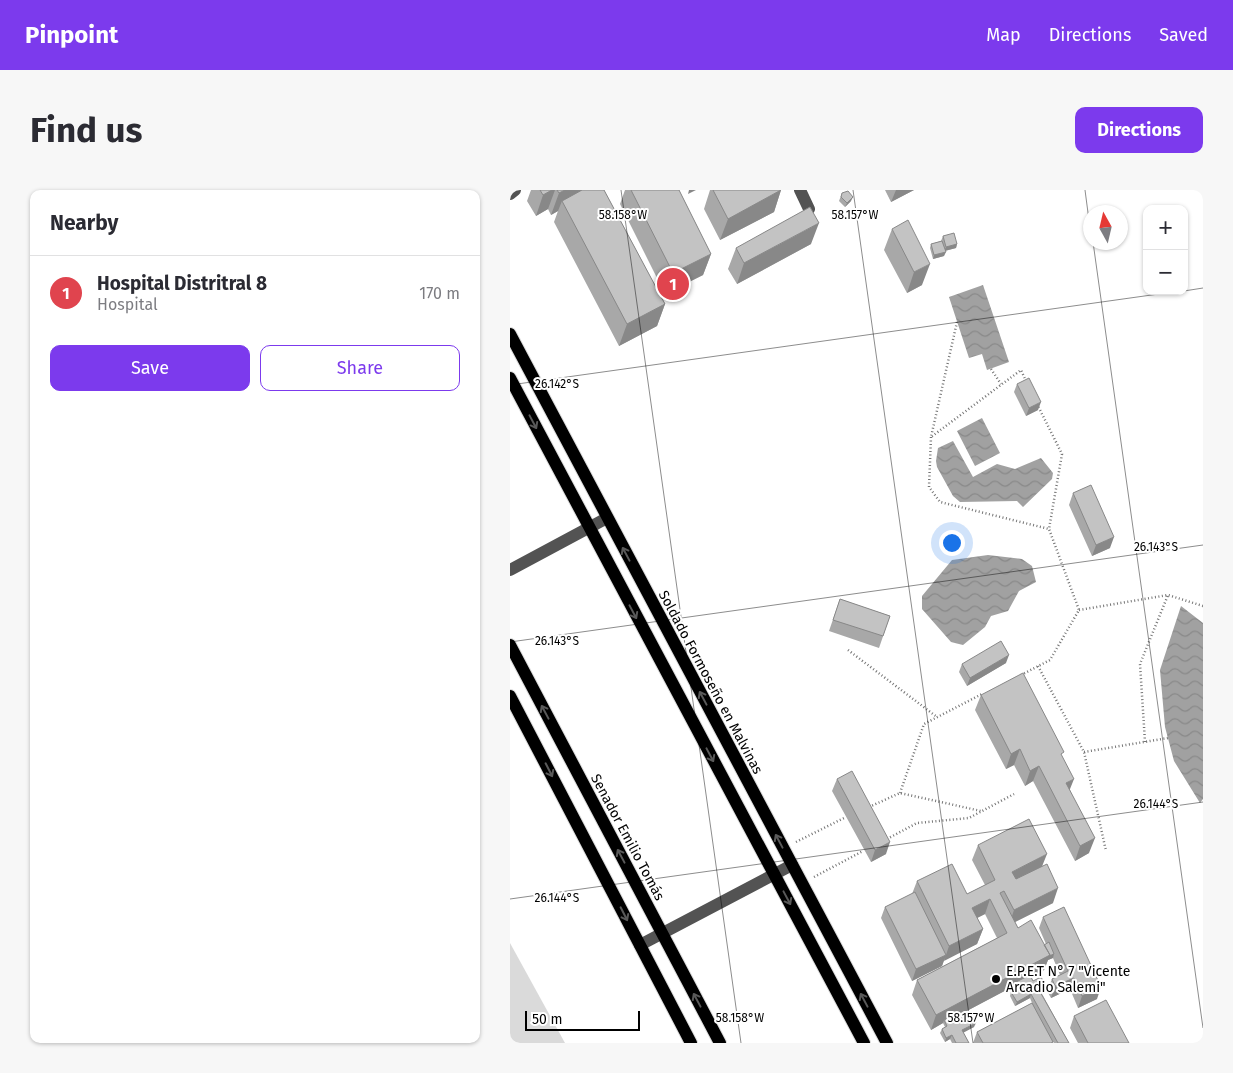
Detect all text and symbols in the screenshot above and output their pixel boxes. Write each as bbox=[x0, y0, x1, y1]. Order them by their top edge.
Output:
text: Pinpoint bbox=[25, 21, 118, 49]
text: Map bbox=[986, 24, 1021, 46]
text: Directions bbox=[1049, 24, 1131, 46]
text: Saved bbox=[1159, 24, 1208, 46]
button: Directions bbox=[1075, 107, 1203, 153]
text: Find us bbox=[30, 109, 142, 151]
north arrow bbox=[1083, 205, 1128, 250]
map controls bbox=[1143, 205, 1188, 295]
button: + bbox=[1143, 205, 1188, 250]
text: 58.158°W bbox=[599, 208, 647, 222]
text: 58.157°W bbox=[832, 208, 879, 222]
text: Nearby bbox=[50, 210, 118, 236]
button: − bbox=[1143, 250, 1188, 295]
pin: 1 bbox=[657, 265, 689, 303]
text: Hospital Distritral 8 bbox=[97, 272, 267, 295]
text: 1 bbox=[62, 284, 70, 303]
text: 170 m bbox=[419, 284, 460, 303]
text: Hospital bbox=[97, 295, 158, 314]
button: Save bbox=[50, 345, 250, 391]
button: Share bbox=[260, 345, 460, 391]
text: 26.142°S bbox=[535, 377, 580, 391]
one-way arrow bbox=[528, 414, 538, 429]
your location bbox=[939, 530, 965, 556]
text: 26.143°S bbox=[1134, 540, 1179, 554]
one-way arrow bbox=[621, 547, 631, 562]
street label: Soldado Formoseño en Malvinas bbox=[655, 588, 766, 777]
one-way arrow bbox=[629, 604, 639, 618]
text: 26.143°S bbox=[535, 634, 580, 648]
one-way arrow bbox=[698, 690, 708, 705]
one-way arrow bbox=[540, 705, 550, 720]
one-way arrow bbox=[706, 747, 715, 762]
one-way arrow bbox=[545, 762, 554, 777]
street label: Senador Emilio Tomás bbox=[587, 771, 668, 904]
text: 26.144°S bbox=[1134, 797, 1179, 811]
one-way arrow bbox=[774, 834, 783, 849]
one-way arrow bbox=[616, 849, 626, 864]
text: 26.144°S bbox=[535, 891, 580, 905]
one-way arrow bbox=[782, 891, 792, 905]
one-way arrow bbox=[620, 906, 629, 921]
place label: E.P.E.T N° 7 "Vicente Arcadio Salemi" bbox=[1006, 963, 1130, 996]
marker: E.P.E.T N° 7 "Vicente Arcadio Salemi" bbox=[990, 973, 1002, 985]
one-way arrow bbox=[692, 993, 701, 1008]
one-way arrow bbox=[859, 993, 868, 1008]
scale bar bbox=[525, 1008, 640, 1031]
text: 50 m bbox=[532, 1011, 563, 1028]
text: 58.158°W bbox=[716, 1011, 764, 1025]
text: 58.157°W bbox=[948, 1011, 995, 1025]

